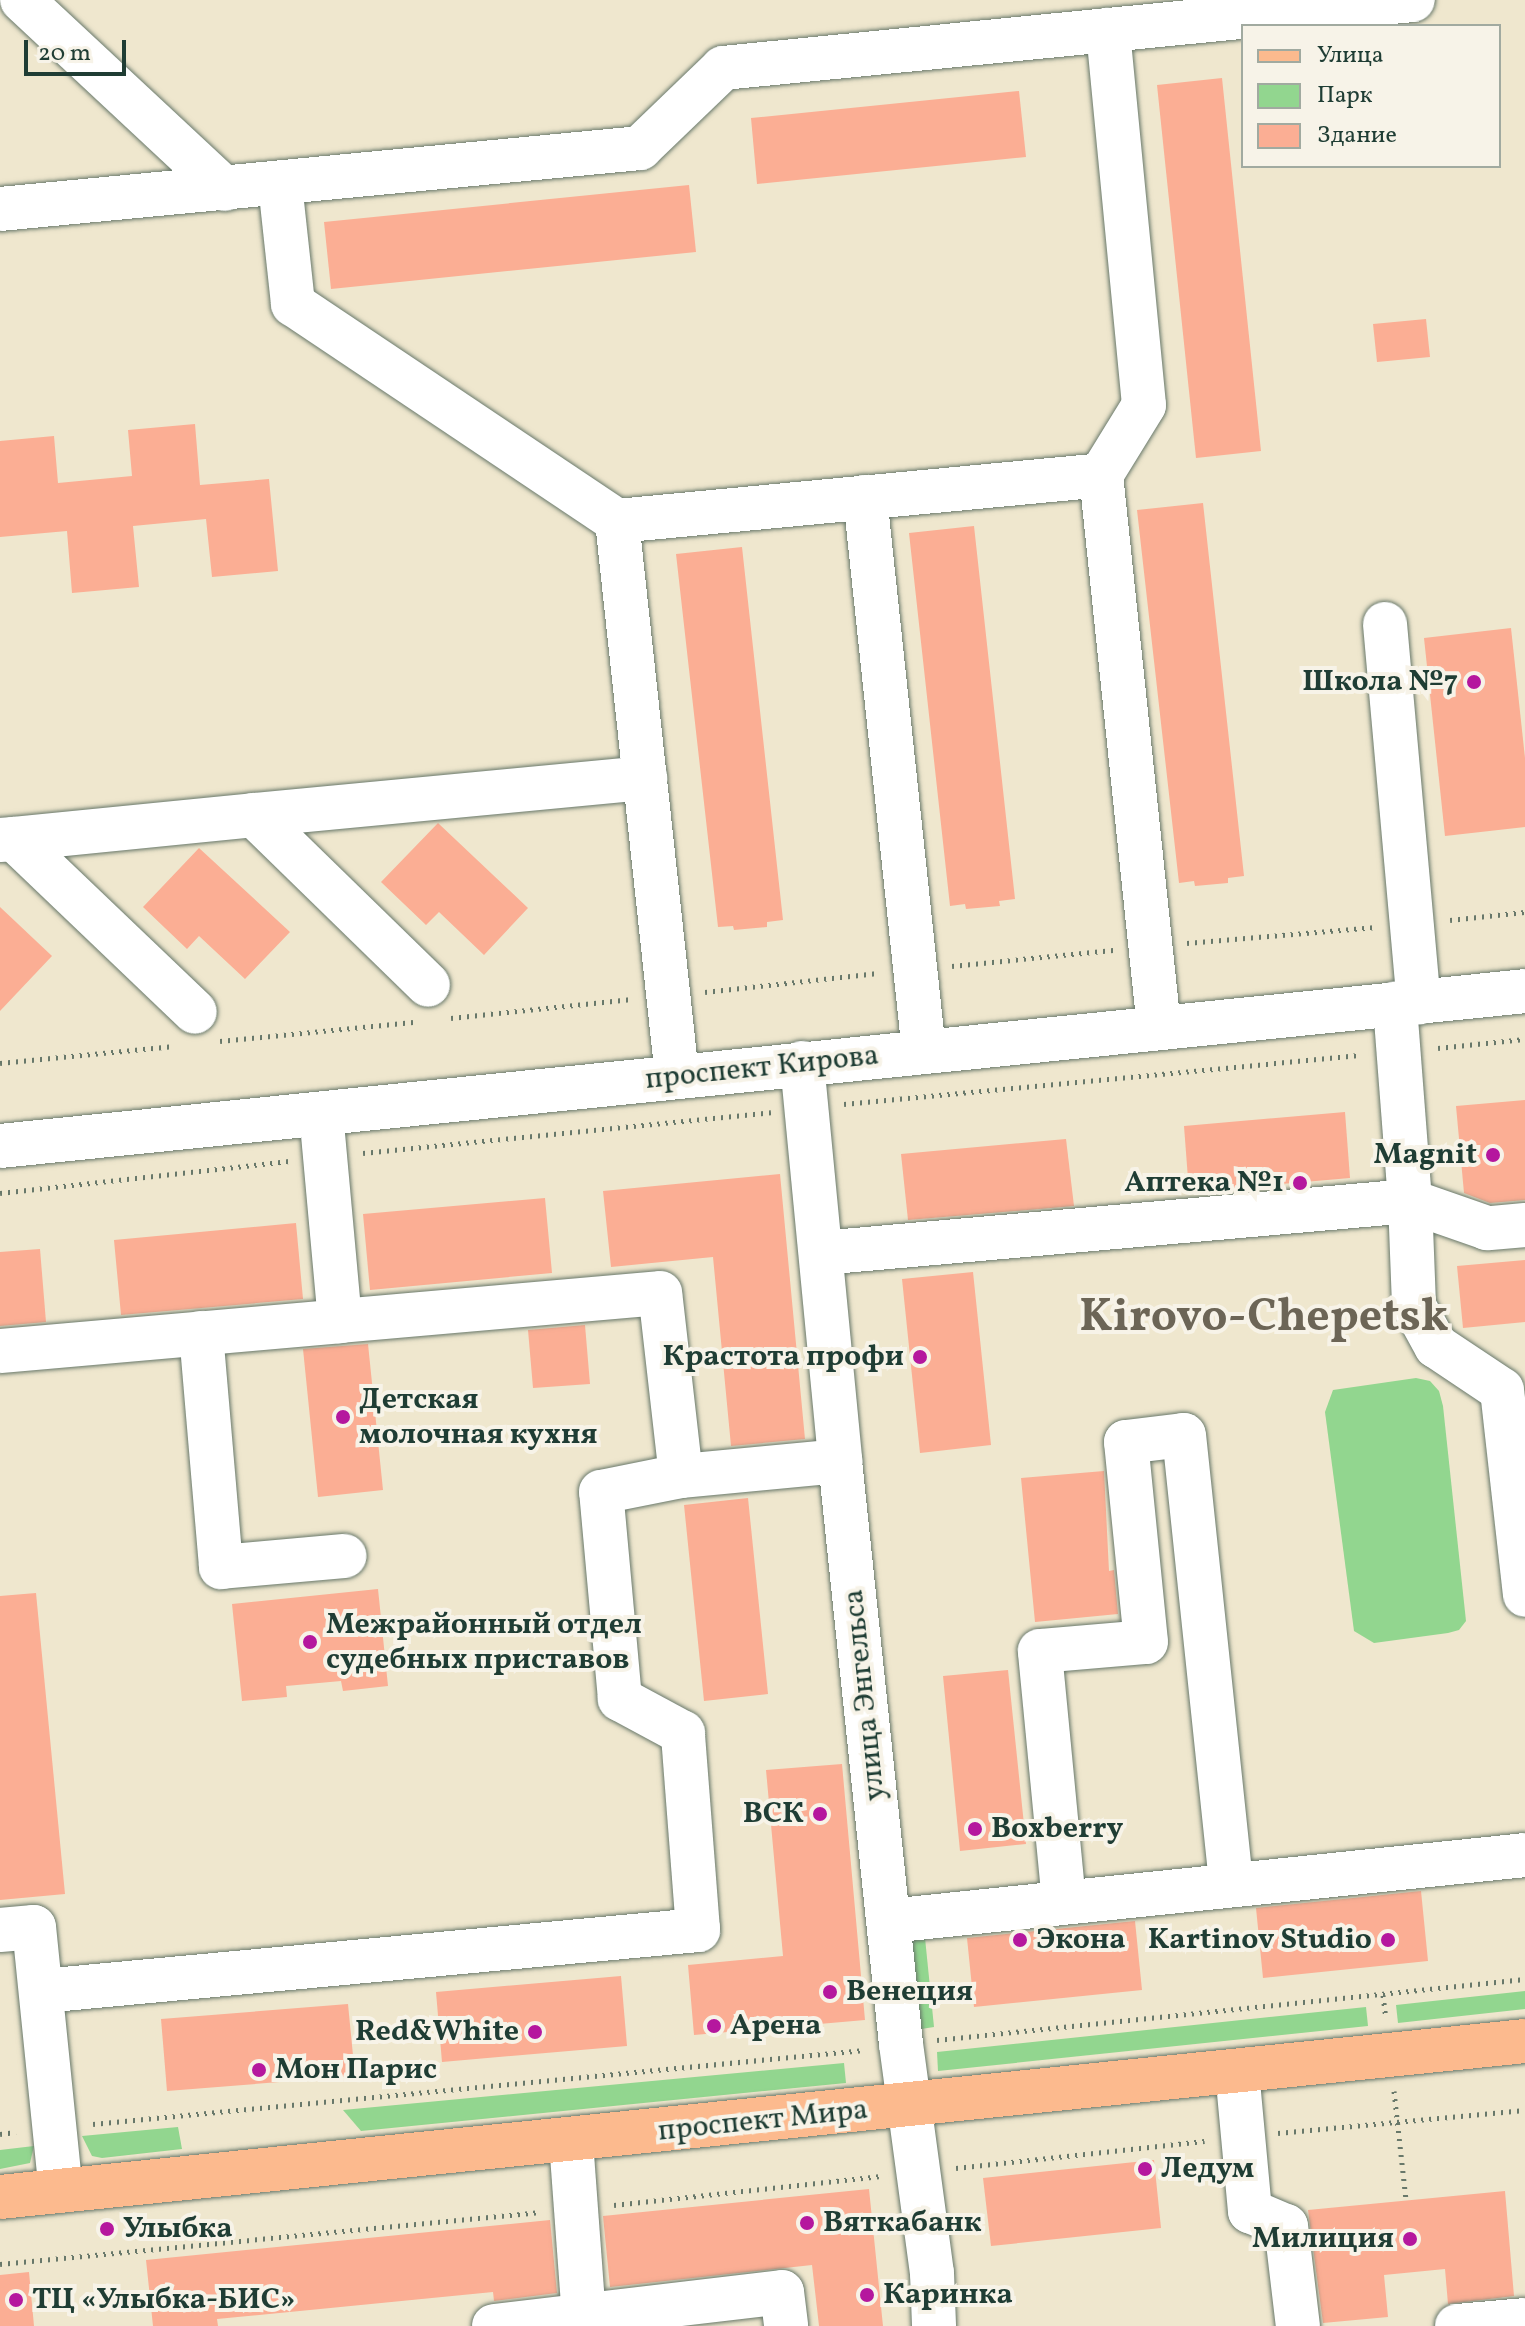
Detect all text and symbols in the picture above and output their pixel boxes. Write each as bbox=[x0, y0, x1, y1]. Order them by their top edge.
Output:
scale bar bbox=[28, 24, 130, 74]
legend bbox=[1241, 24, 1501, 168]
text: 20 m bbox=[38, 37, 91, 71]
text: Улица bbox=[1317, 39, 1384, 73]
text: Парк bbox=[1317, 79, 1373, 113]
text: Здание bbox=[1317, 119, 1397, 153]
place label: Школа №7 bbox=[1302, 664, 1458, 700]
marker: Школа №7 bbox=[1465, 673, 1483, 691]
street label: проспект Кирова bbox=[643, 1038, 881, 1098]
place label: Magnit bbox=[1374, 1137, 1477, 1173]
marker: Magnit bbox=[1484, 1146, 1502, 1164]
place label: Аптека №1 bbox=[1124, 1165, 1284, 1201]
marker: Аптека №1 bbox=[1291, 1174, 1309, 1192]
district label: Kirovo-Chepetsk bbox=[1079, 1290, 1449, 1346]
place label: Крастота профи bbox=[663, 1339, 904, 1375]
marker: Крастота профи bbox=[911, 1348, 929, 1366]
place label: Детская молочная кухня bbox=[359, 1382, 598, 1452]
marker: Детская молочная кухня bbox=[334, 1408, 352, 1426]
street label: улица Энгельса bbox=[836, 1587, 894, 1803]
place label: Межрайонный отдел судебных приставов bbox=[326, 1607, 642, 1678]
marker: Межрайонный отдел судебных приставов bbox=[301, 1633, 319, 1651]
place label: ВСК bbox=[743, 1796, 804, 1832]
marker: ВСК bbox=[811, 1805, 829, 1823]
place label: Boxberry bbox=[991, 1811, 1123, 1847]
marker: Boxberry bbox=[966, 1820, 984, 1838]
place label: Экона bbox=[1036, 1922, 1126, 1958]
place label: Kartinov Studio bbox=[1147, 1922, 1372, 1958]
marker: Экона bbox=[1011, 1931, 1029, 1949]
marker: Kartinov Studio bbox=[1379, 1931, 1397, 1949]
place label: Венеция bbox=[846, 1974, 973, 2010]
marker: Венеция bbox=[821, 1983, 839, 2001]
place label: Арена bbox=[730, 2008, 821, 2044]
place label: Red&White bbox=[355, 2014, 519, 2050]
marker: Арена bbox=[705, 2017, 723, 2035]
marker: Red&White bbox=[526, 2023, 544, 2041]
place label: Мон Парис bbox=[275, 2052, 437, 2088]
marker: Мон Парис bbox=[250, 2061, 268, 2079]
street label: проспект Мира bbox=[656, 2092, 870, 2150]
place label: Ледум bbox=[1161, 2151, 1254, 2187]
marker: Ледум bbox=[1136, 2160, 1154, 2178]
place label: Вяткабанк bbox=[823, 2205, 982, 2241]
place label: Улыбка bbox=[123, 2211, 233, 2247]
marker: Вяткабанк bbox=[798, 2214, 816, 2232]
marker: Улыбка bbox=[98, 2220, 116, 2238]
place label: Милиция bbox=[1252, 2221, 1394, 2257]
marker: Милиция bbox=[1401, 2230, 1419, 2248]
place label: Каринка bbox=[883, 2277, 1013, 2313]
place label: ТЦ «Улыбка-БИС» bbox=[32, 2282, 296, 2318]
marker: Каринка bbox=[858, 2286, 876, 2304]
marker: ТЦ «Улыбка-БИС» bbox=[7, 2291, 25, 2309]

